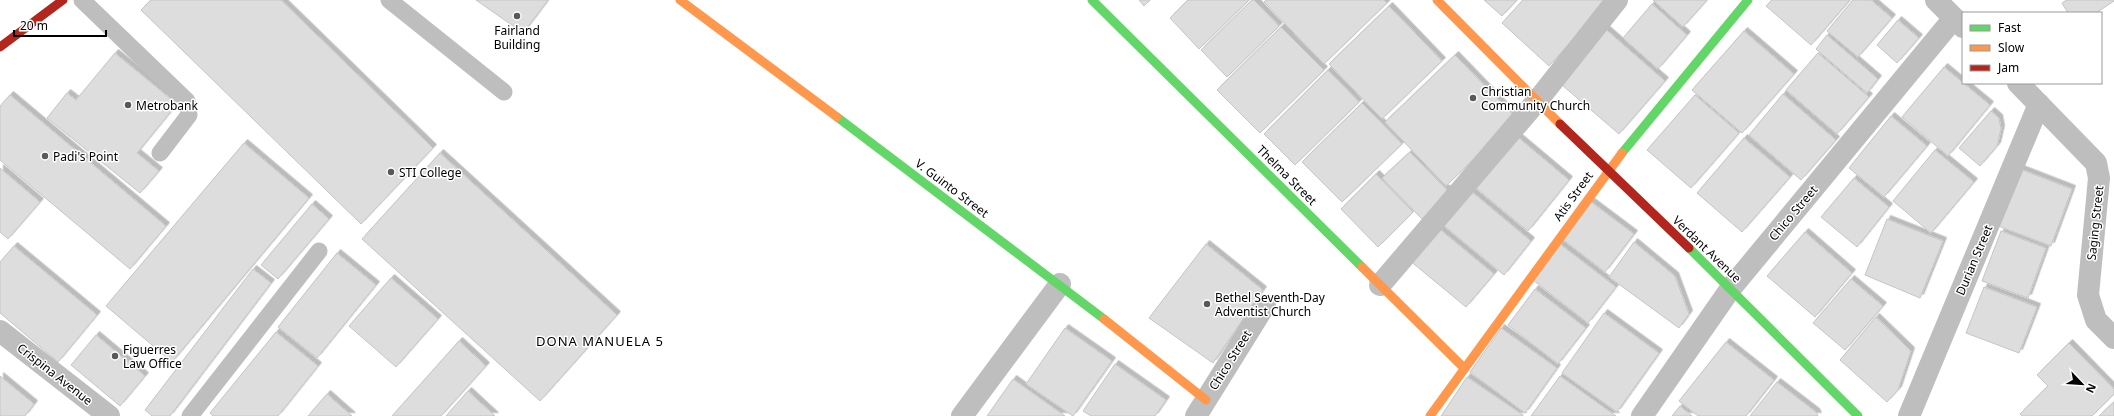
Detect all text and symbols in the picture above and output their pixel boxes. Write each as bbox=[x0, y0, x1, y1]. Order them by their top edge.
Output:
marker: Fairland Building bbox=[512, 11, 522, 21]
scale bar bbox=[14, 12, 106, 38]
legend bbox=[1962, 12, 2102, 84]
text: 20 m bbox=[20, 17, 48, 34]
text: Fast bbox=[1998, 19, 2022, 36]
place label: Fairland Building bbox=[494, 22, 540, 53]
text: Slow bbox=[1998, 39, 2025, 56]
text: Jam bbox=[1997, 59, 2019, 76]
place label: Christian Community Church bbox=[1481, 83, 1590, 114]
marker: Christian Community Church bbox=[1468, 93, 1478, 103]
place label: Metrobank bbox=[136, 97, 198, 114]
marker: Metrobank bbox=[123, 100, 133, 110]
street label: Thelma Street bbox=[1253, 141, 1321, 209]
place label: Padi's Point bbox=[53, 148, 119, 165]
marker: Padi's Point bbox=[40, 151, 50, 161]
street label: V. Guinto Street bbox=[912, 155, 993, 222]
place label: STI College bbox=[399, 164, 462, 181]
marker: STI College bbox=[386, 167, 396, 177]
street label: Atis Street bbox=[1549, 167, 1597, 224]
street label: Chico Street bbox=[1765, 181, 1822, 244]
street label: Saging Street bbox=[2083, 184, 2107, 261]
street label: Verdant Avenue bbox=[1669, 212, 1745, 286]
street label: Durian Street bbox=[1952, 222, 1997, 298]
place label: Bethel Seventh-Day Adventist Church bbox=[1215, 289, 1326, 320]
marker: Bethel Seventh-Day Adventist Church bbox=[1202, 299, 1212, 309]
street label: Chico Street bbox=[1205, 326, 1256, 393]
district label: DONA MANUELA 5 bbox=[536, 332, 664, 350]
street label: Crispina Avenue bbox=[14, 339, 96, 409]
place label: Figuerres Law Office bbox=[123, 341, 182, 372]
marker: Figuerres Law Office bbox=[110, 351, 120, 361]
north arrow bbox=[2062, 364, 2102, 404]
text: N bbox=[2083, 381, 2100, 396]

